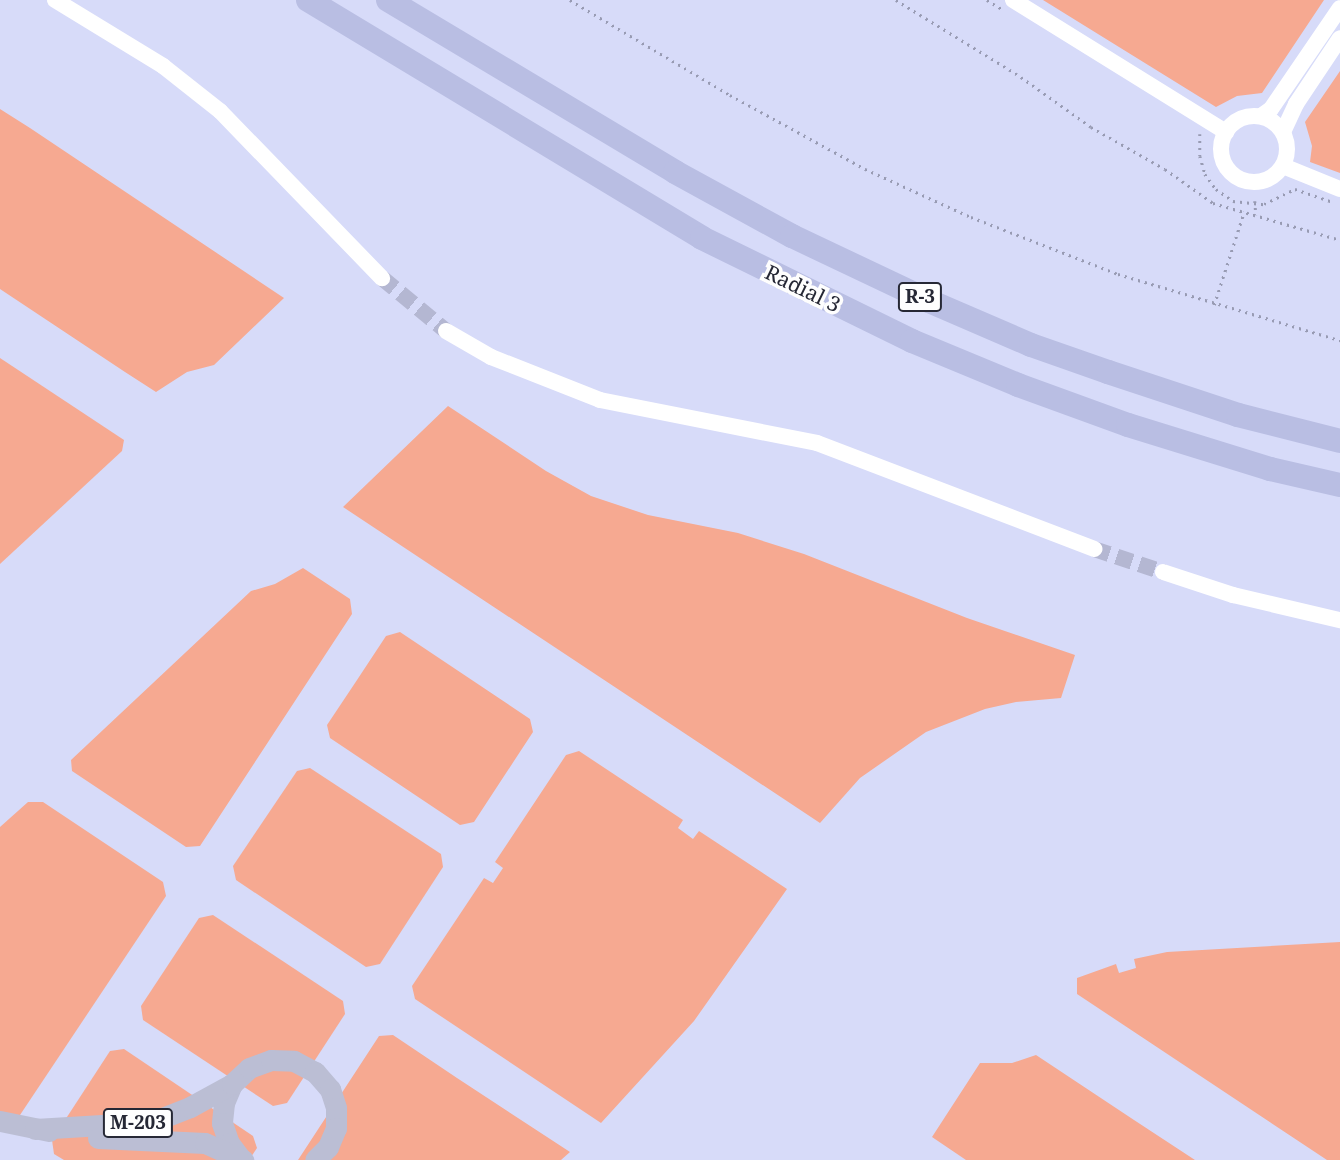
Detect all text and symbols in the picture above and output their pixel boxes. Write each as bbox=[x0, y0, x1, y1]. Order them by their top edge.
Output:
street label: Radial 3 bbox=[761, 259, 845, 317]
road number: R-3 bbox=[897, 282, 943, 312]
road number: M-203 bbox=[101, 1107, 175, 1138]

